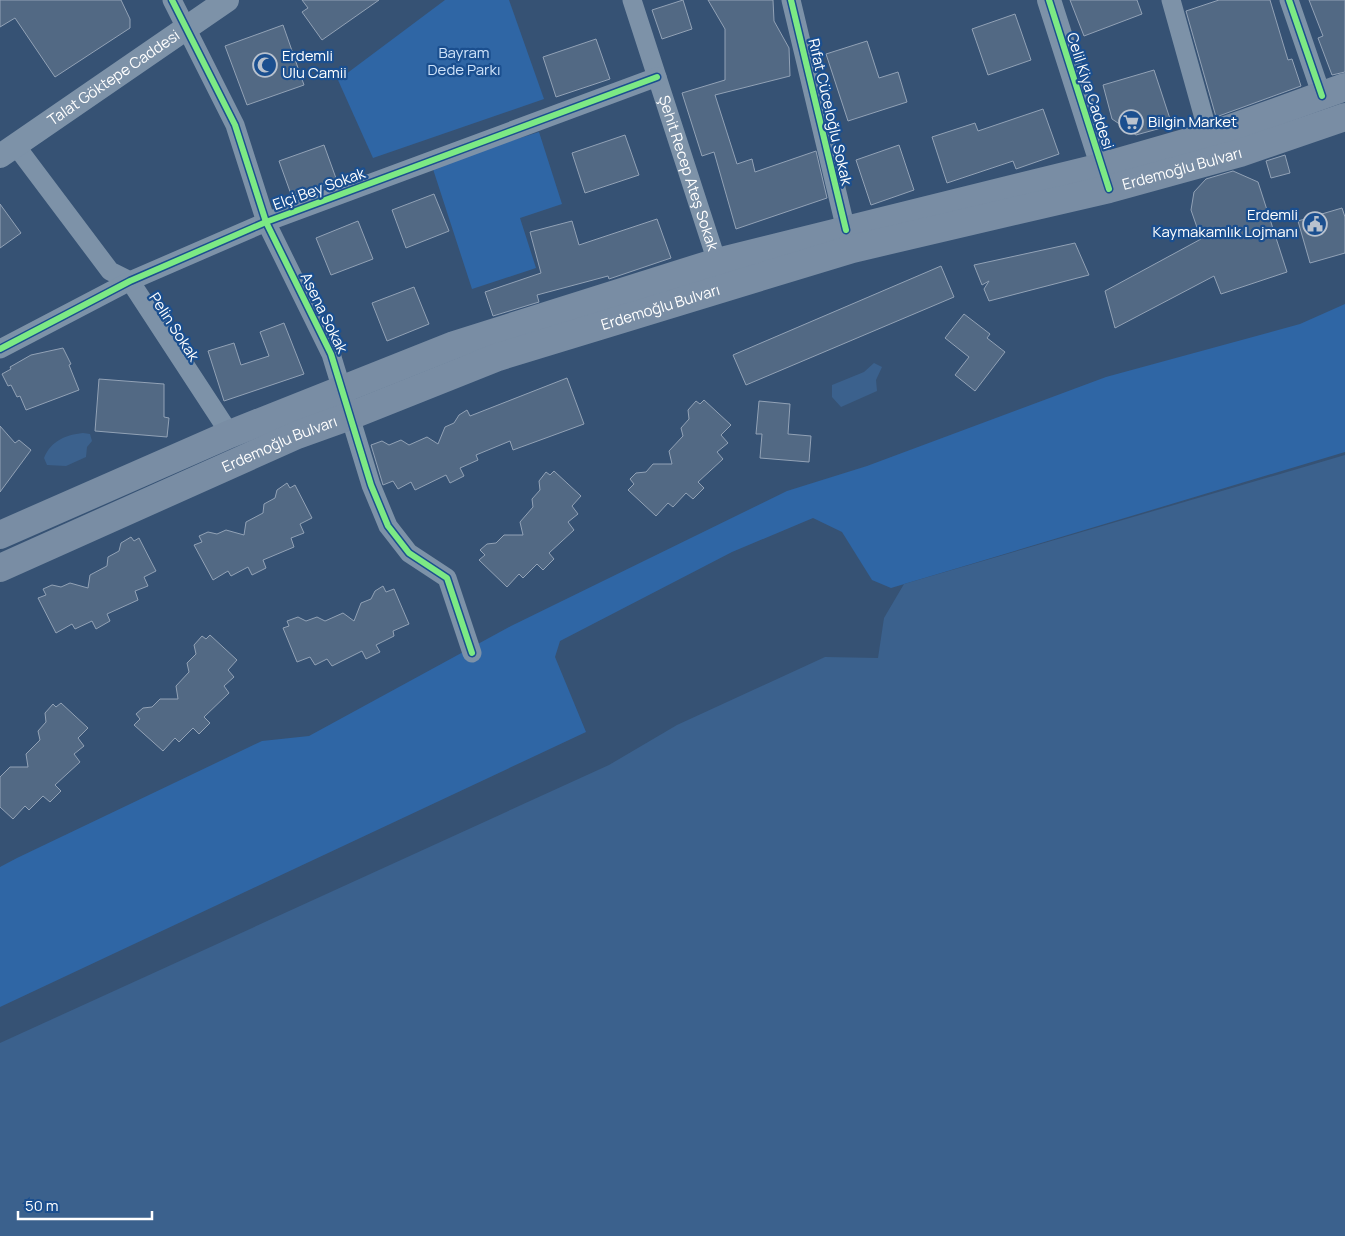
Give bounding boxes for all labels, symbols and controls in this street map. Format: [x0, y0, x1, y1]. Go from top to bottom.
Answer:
street label: Talat Göktepe Caddesi [43, 25, 184, 130]
street label: Celil Kiya Caddesi [1062, 30, 1119, 152]
street label: Rıfat Cüceloğlu Sokak [803, 37, 858, 188]
park label: Bayram Dede Parkı [428, 42, 500, 80]
place label: Erdemli Ulu Camii [282, 45, 347, 83]
mosque icon: Erdemli Ulu Camii [252, 52, 278, 78]
street label: Şehit Recep Ateş Sokak [654, 93, 724, 254]
supermarket icon: Bilgin Market [1118, 109, 1144, 135]
place label: Bilgin Market [1148, 111, 1237, 132]
street label: Erdemoğlu Bulvarı [1120, 142, 1244, 195]
street label: Elçi Bey Sokak [270, 162, 368, 215]
place label: Erdemli Kaymakamlık Lojmanı [1153, 204, 1298, 242]
public building icon: Erdemli Kaymakamlık Lojmanı [1302, 211, 1328, 237]
street label: Asena Sokak [296, 269, 353, 357]
street label: Erdemoğlu Bulvarı [598, 279, 722, 335]
street label: Pelin Sokak [144, 288, 205, 366]
street label: Erdemoğlu Bulvarı [219, 410, 340, 477]
scale bar [18, 1188, 151, 1220]
text: 50 m [25, 1195, 59, 1216]

